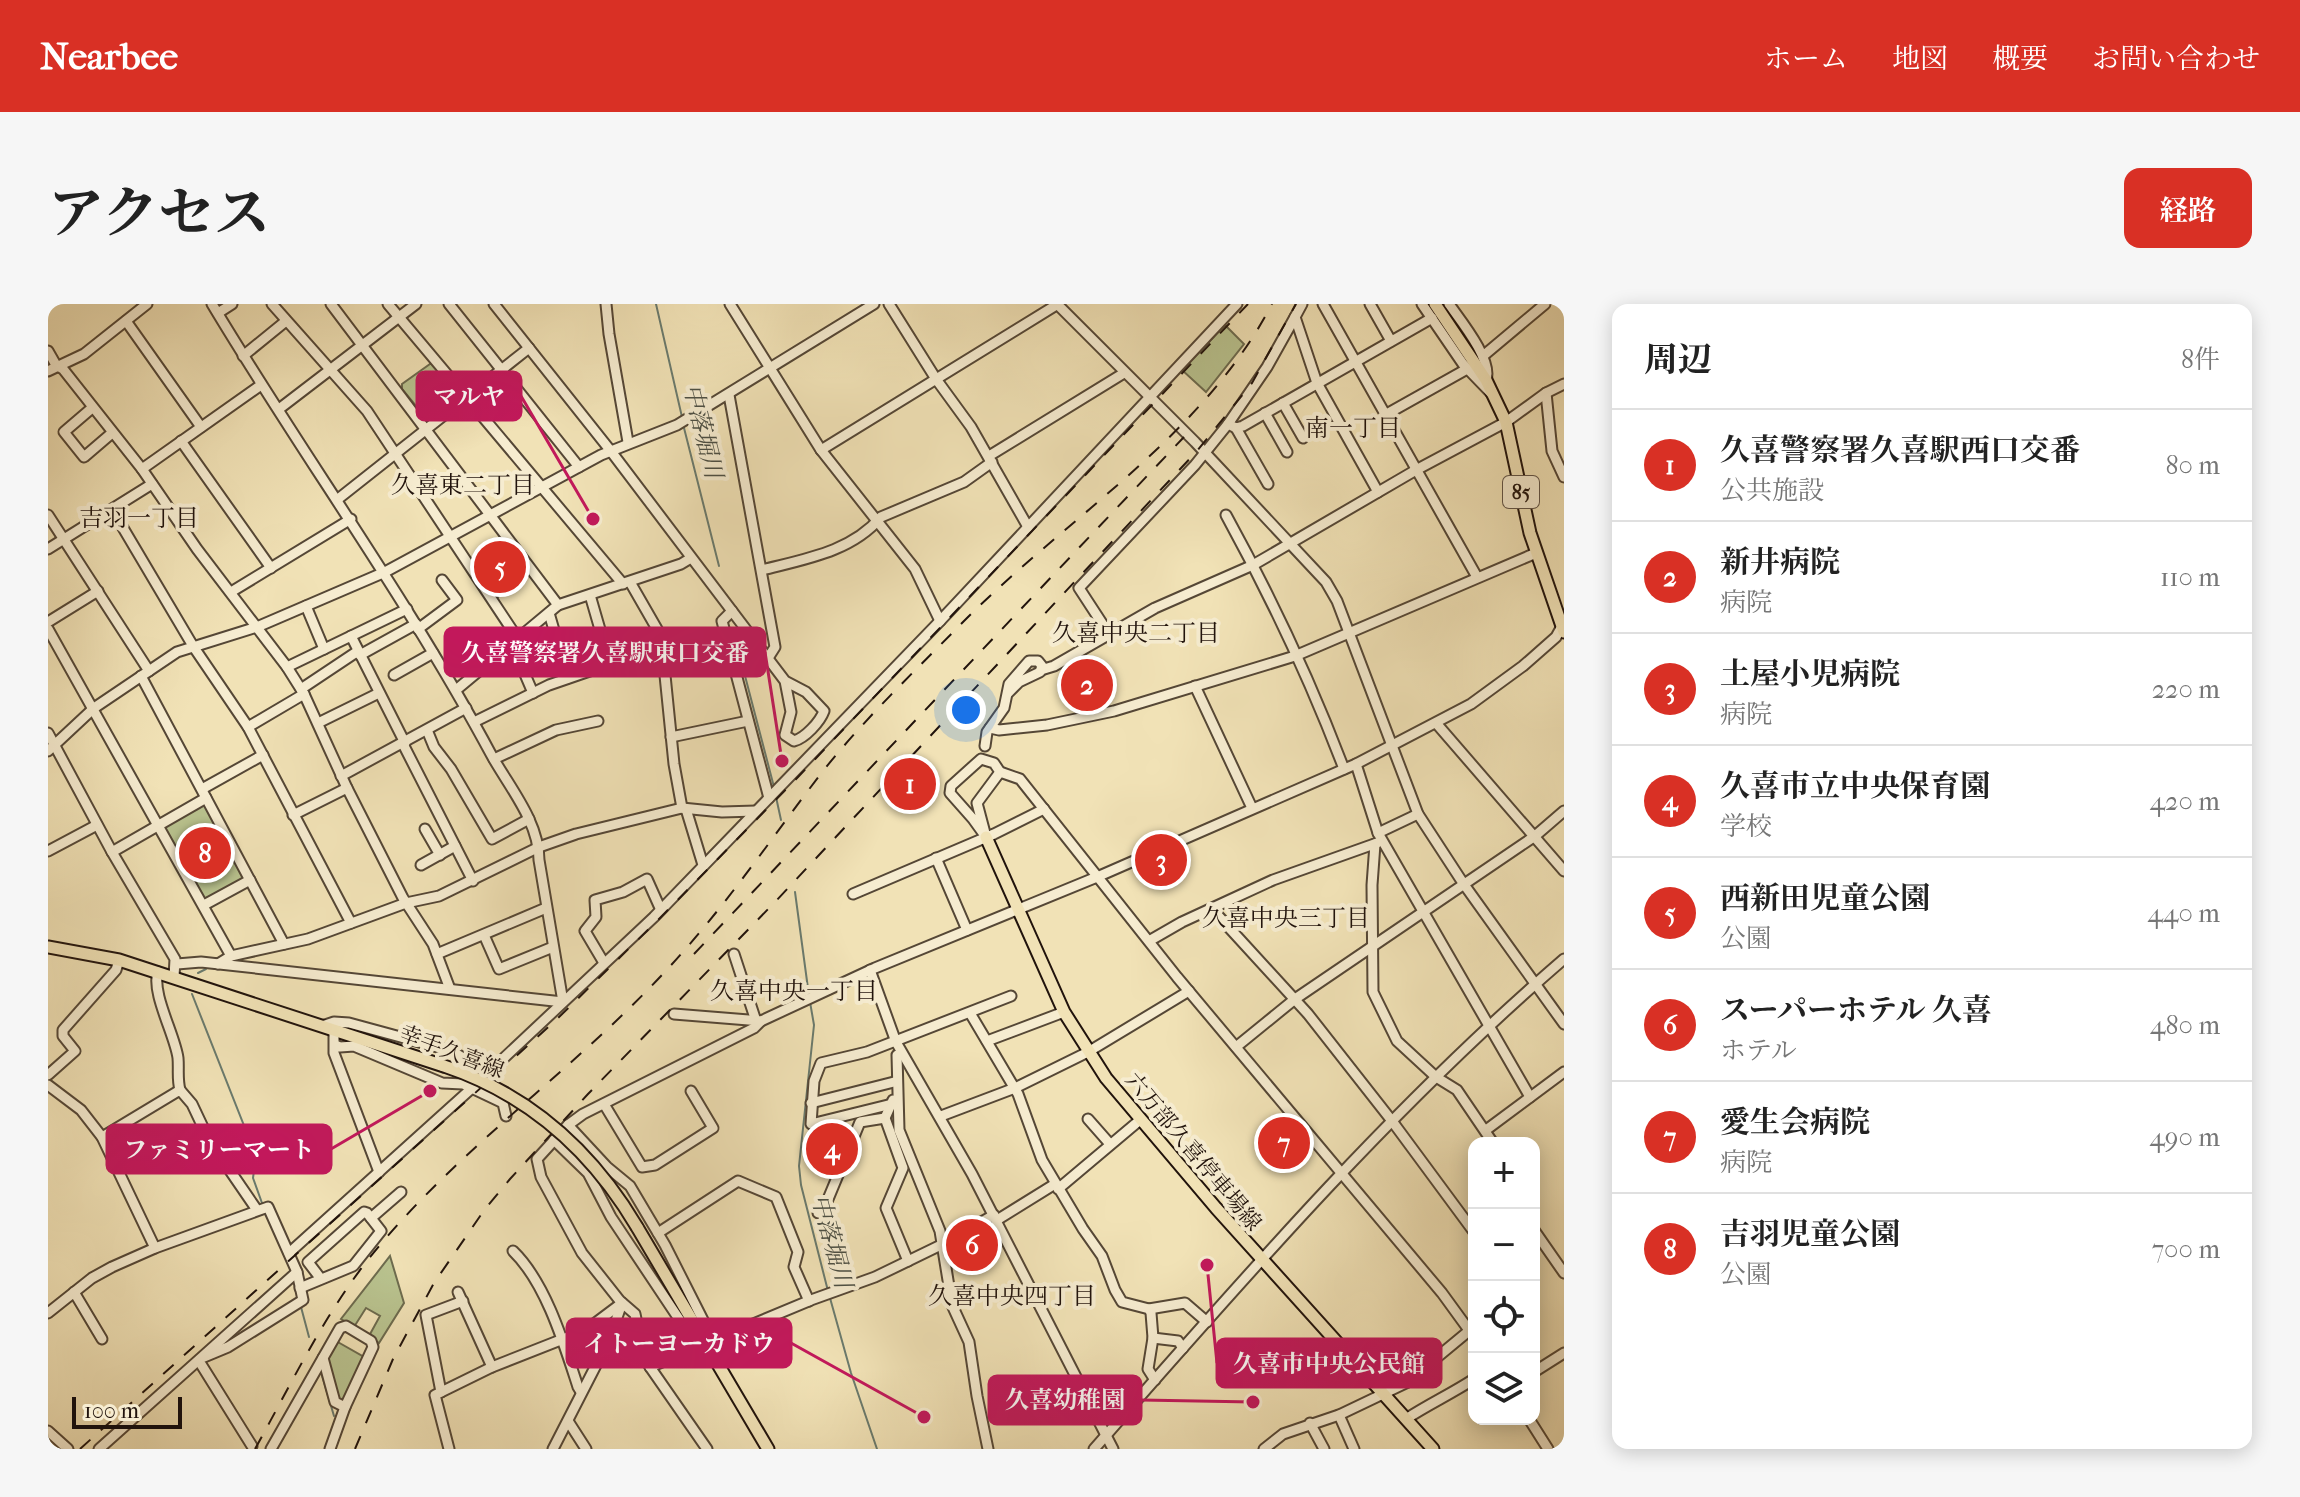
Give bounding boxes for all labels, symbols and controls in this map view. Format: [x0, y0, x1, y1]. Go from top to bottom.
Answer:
text: Nearbee [40, 34, 178, 79]
text: ホーム [1764, 42, 1848, 75]
text: 地図 [1892, 42, 1948, 75]
text: 概要 [1992, 42, 2048, 75]
text: お問い合わせ [2092, 42, 2260, 75]
button: 経路 [2124, 168, 2252, 248]
text: アクセス [48, 181, 270, 246]
text: 周辺 [1644, 340, 1712, 380]
text: 8件 [2181, 344, 2220, 375]
callout: マルヤ [417, 372, 521, 420]
water label: 中落堀川 [678, 381, 729, 484]
text: マルヤ [433, 383, 505, 411]
district label: 南一丁目 [1305, 414, 1401, 442]
text: 久喜警察署久喜駅西口交番 [1720, 433, 2080, 468]
text: 1 [1665, 450, 1675, 481]
text: 80 m [2165, 450, 2220, 481]
district label: 久喜東二丁目 [391, 471, 535, 499]
text: 公共施設 [1720, 475, 1824, 506]
road number: 85 [1503, 476, 1539, 508]
district label: 吉羽一丁目 [79, 504, 199, 532]
pin: 5 [474, 537, 526, 597]
text: 新井病院 [1720, 545, 1840, 580]
text: 2 [1663, 562, 1677, 593]
text: 110 m [2160, 562, 2220, 593]
text: 病院 [1720, 587, 1772, 618]
district label: 久喜中央二丁目 [1052, 619, 1220, 647]
callout: 久喜警察署久喜駅東口交番 [445, 628, 765, 676]
text: 久喜警察署久喜駅東口交番 [461, 639, 749, 667]
pin: 2 [1061, 655, 1113, 715]
text: 土屋小児病院 [1720, 657, 1900, 692]
text: 3 [1665, 674, 1675, 705]
text: 220 m [2152, 674, 2220, 705]
your location [946, 690, 986, 730]
text: 病院 [1720, 699, 1772, 730]
pin: 1 [884, 754, 936, 814]
text: 久喜市立中央保育園 [1720, 769, 1990, 804]
text: 4 [1662, 786, 1678, 817]
text: 420 m [2150, 786, 2220, 817]
text: 学校 [1720, 811, 1772, 842]
pin: 8 [179, 823, 231, 883]
pin: 3 [1135, 830, 1187, 890]
text: 西新田児童公園 [1720, 881, 1930, 916]
text: 5 [1664, 898, 1676, 929]
text: 440 m [2148, 898, 2220, 929]
district label: 久喜中央三丁目 [1202, 904, 1370, 932]
text: 公園 [1720, 923, 1772, 954]
district label: 久喜中央一丁目 [710, 977, 878, 1005]
text: スーパーホテル 久喜 [1720, 993, 1992, 1028]
text: 6 [1663, 1010, 1677, 1041]
text: 480 m [2150, 1010, 2220, 1041]
street label: 幸手久喜線 [396, 1020, 508, 1084]
text: ホテル [1720, 1035, 1797, 1066]
street label: 六万部久喜停車場線 [1120, 1067, 1267, 1236]
text: 愛生会病院 [1720, 1105, 1870, 1140]
pin: 7 [1258, 1113, 1310, 1173]
pin: 4 [806, 1119, 858, 1179]
text: 7 [1664, 1122, 1676, 1153]
text: 490 m [2149, 1122, 2220, 1153]
callout: ファミリーマート [107, 1125, 331, 1173]
text: ファミリーマート [123, 1136, 315, 1164]
map controls [1468, 1137, 1540, 1425]
button: + [1468, 1137, 1540, 1209]
text: 病院 [1720, 1147, 1772, 1178]
water label: 中落堀川 [806, 1191, 859, 1294]
button: − [1468, 1209, 1540, 1281]
pin: 6 [946, 1215, 998, 1275]
text: 吉羽児童公園 [1720, 1217, 1900, 1252]
text: 8 [1663, 1234, 1677, 1265]
text: 700 m [2152, 1234, 2220, 1265]
text: 公園 [1720, 1259, 1772, 1290]
button: locate [1468, 1281, 1540, 1353]
district label: 久喜中央四丁目 [928, 1282, 1096, 1310]
callout: イトーヨーカドウ [567, 1319, 791, 1367]
text: イトーヨーカドウ [583, 1330, 775, 1358]
callout: 久喜市中央公民館 [1217, 1339, 1441, 1387]
text: 久喜市中央公民館 [1233, 1350, 1425, 1378]
button: layers [1468, 1353, 1540, 1425]
callout: 久喜幼稚園 [989, 1376, 1141, 1424]
text: 久喜幼稚園 [1005, 1386, 1125, 1414]
scale bar [72, 1393, 182, 1429]
text: 100 m [84, 1398, 139, 1424]

